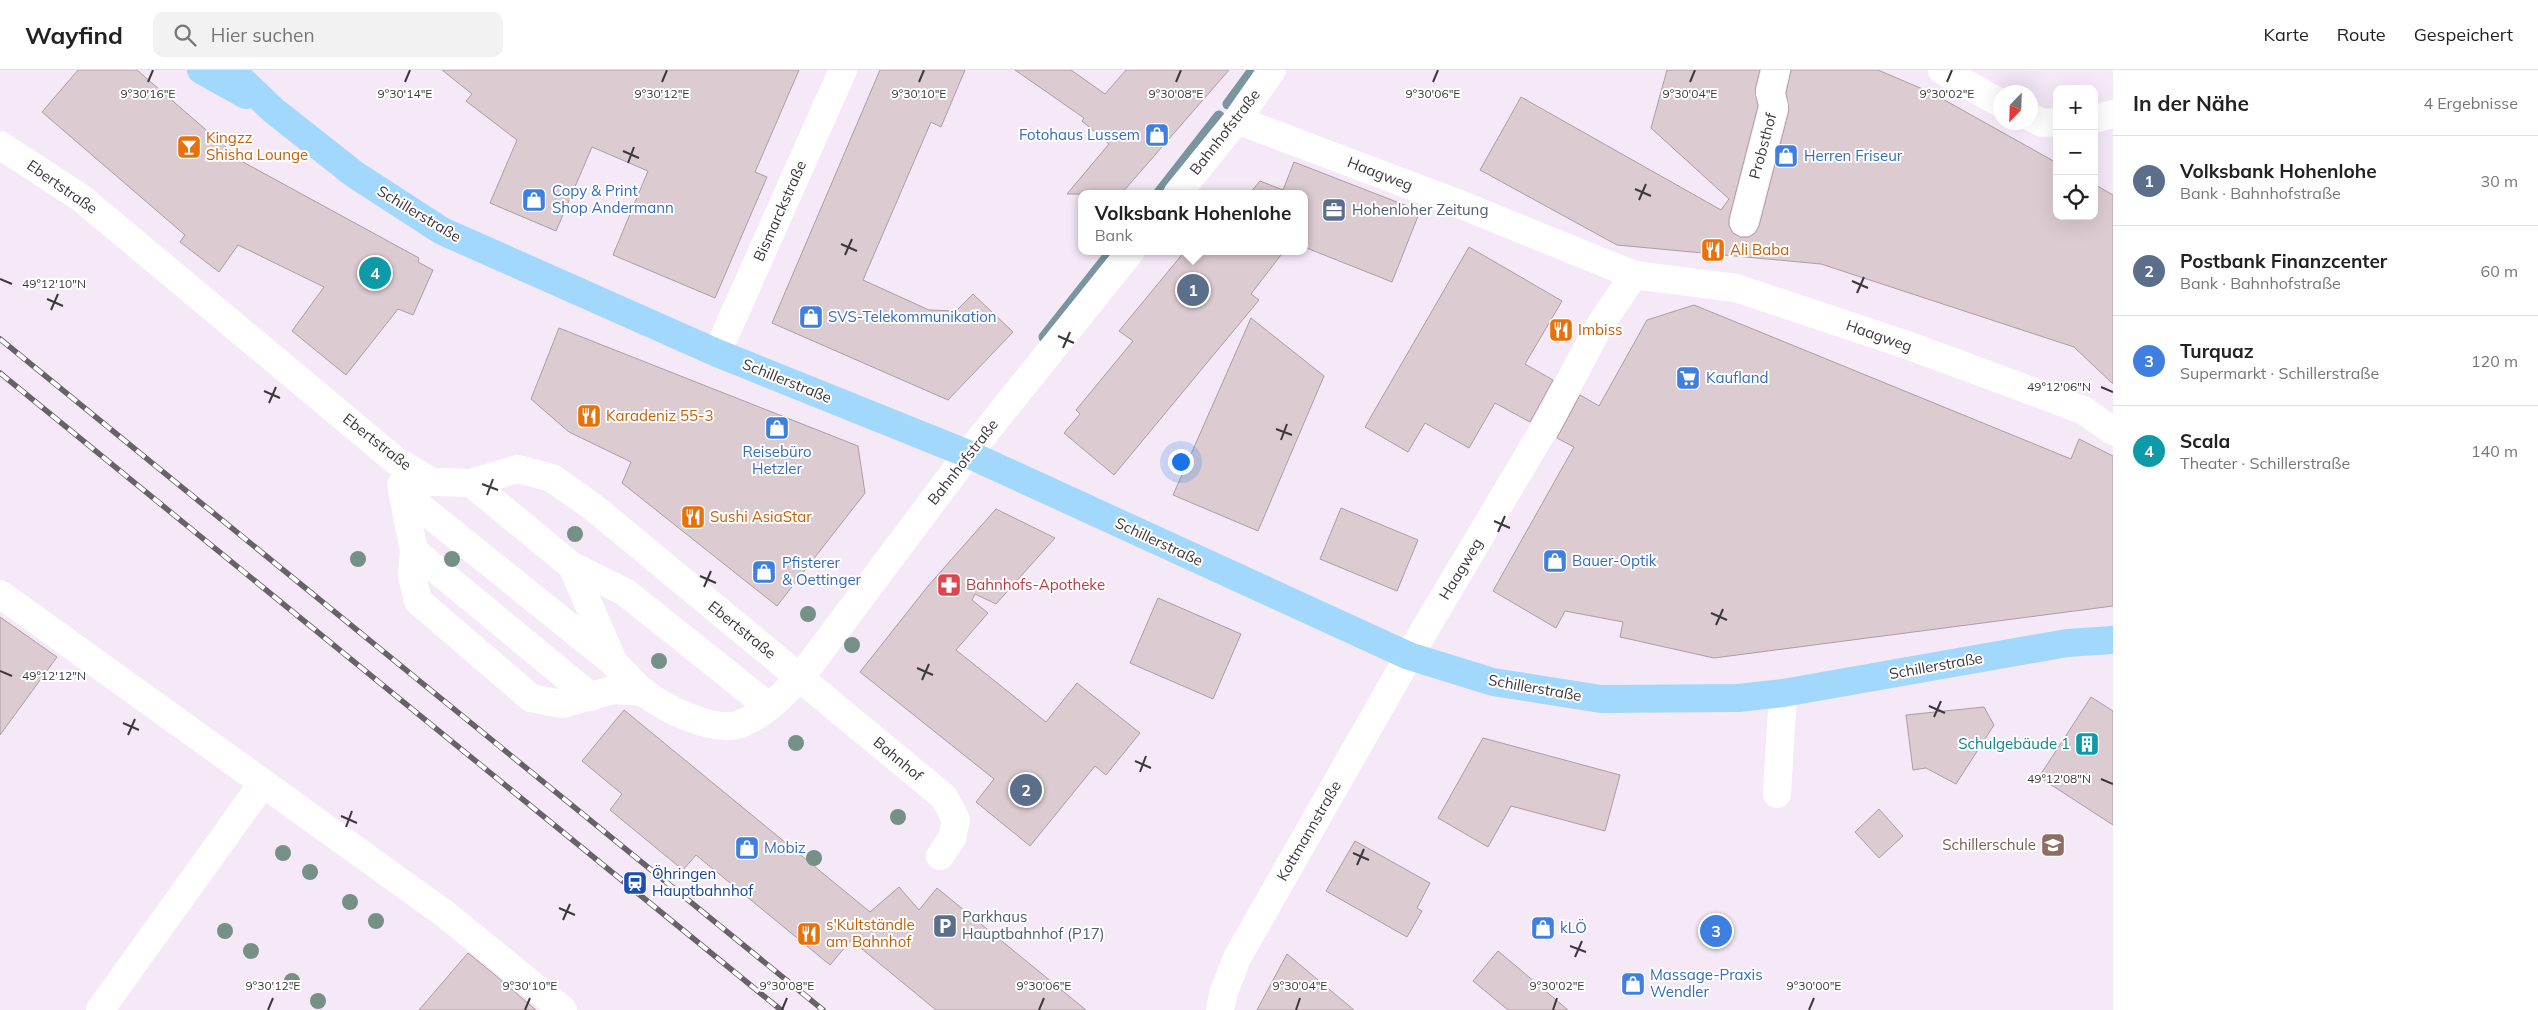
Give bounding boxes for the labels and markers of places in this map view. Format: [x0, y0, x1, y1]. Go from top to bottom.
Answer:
shop icon: Fotohaus Lussem [1144, 122, 1170, 148]
place label: Fotohaus Lussem [1019, 125, 1140, 144]
place label: Kingzz Shisha Lounge [206, 128, 308, 164]
bar icon: Kingzz Shisha Lounge [176, 134, 202, 160]
shop icon: Herren Friseur [1773, 143, 1799, 169]
place label: Herren Friseur [1804, 146, 1903, 165]
place label: Copy & Print Shop Andermann [552, 181, 674, 217]
shop icon: Copy & Print Shop Andermann [521, 187, 547, 213]
office icon: Hohenloher Zeitung [1321, 197, 1347, 223]
place label: Hohenloher Zeitung [1352, 200, 1488, 219]
restaurant icon: Ali Baba [1700, 237, 1726, 263]
place label: Ali Baba [1730, 240, 1789, 259]
pin: 4 [359, 254, 391, 292]
pin: 1 [1177, 271, 1209, 309]
shop icon: SVS-Telekommunikation [798, 304, 824, 330]
place label: SVS-Telekommunikation [828, 307, 997, 326]
restaurant icon: Imbiss [1548, 317, 1574, 343]
place label: Imbiss [1578, 320, 1623, 339]
supermarket icon: Kaufland [1675, 365, 1701, 391]
place label: Kaufland [1706, 368, 1769, 387]
restaurant icon: Karadeniz 55-3 [576, 403, 602, 429]
place label: Karadeniz 55-3 [606, 406, 714, 425]
shop icon: Reisebüro Hetzler [764, 415, 790, 441]
place label: Reisebüro Hetzler [742, 442, 812, 478]
restaurant icon: Sushi AsiaStar [680, 504, 706, 530]
place label: Sushi AsiaStar [710, 507, 812, 526]
shop icon: Bauer-Optik [1542, 548, 1568, 574]
place label: Bauer-Optik [1572, 551, 1657, 570]
place label: Pfisterer & Oettinger [782, 553, 862, 589]
shop icon: Pfisterer & Oettinger [751, 559, 777, 585]
pharmacy icon: Bahnhofs-Apotheke [936, 572, 962, 598]
place label: Bahnhofs-Apotheke [966, 575, 1105, 594]
building icon: Schulgebäude 1 [2074, 731, 2100, 757]
place label: Schulgebäude 1 [1958, 734, 2070, 753]
pin: 2 [1010, 771, 1042, 809]
school or university icon: Schillerschule [2040, 832, 2066, 858]
shop icon: Mobiz [734, 835, 760, 861]
place label: Schillerschule [1942, 835, 2036, 854]
place label: Mobiz [764, 838, 806, 857]
place label: Öhringen Hauptbahnhof [652, 864, 754, 900]
station icon: Öhringen Hauptbahnhof [622, 870, 648, 896]
place label: Parkhaus Hauptbahnhof (P17) [962, 907, 1104, 943]
pin: 3 [1700, 912, 1732, 950]
parking icon: Parkhaus Hauptbahnhof (P17) [932, 913, 958, 939]
place label: s'Kultständle am Bahnhof [826, 915, 915, 951]
shop icon: kLÖ [1530, 915, 1556, 941]
place label: kLÖ [1560, 918, 1587, 937]
restaurant icon: s'Kultständle am Bahnhof [796, 921, 822, 947]
place label: Massage-Praxis Wendler [1650, 965, 1763, 1001]
shop icon: Massage-Praxis Wendler [1620, 971, 1646, 997]

